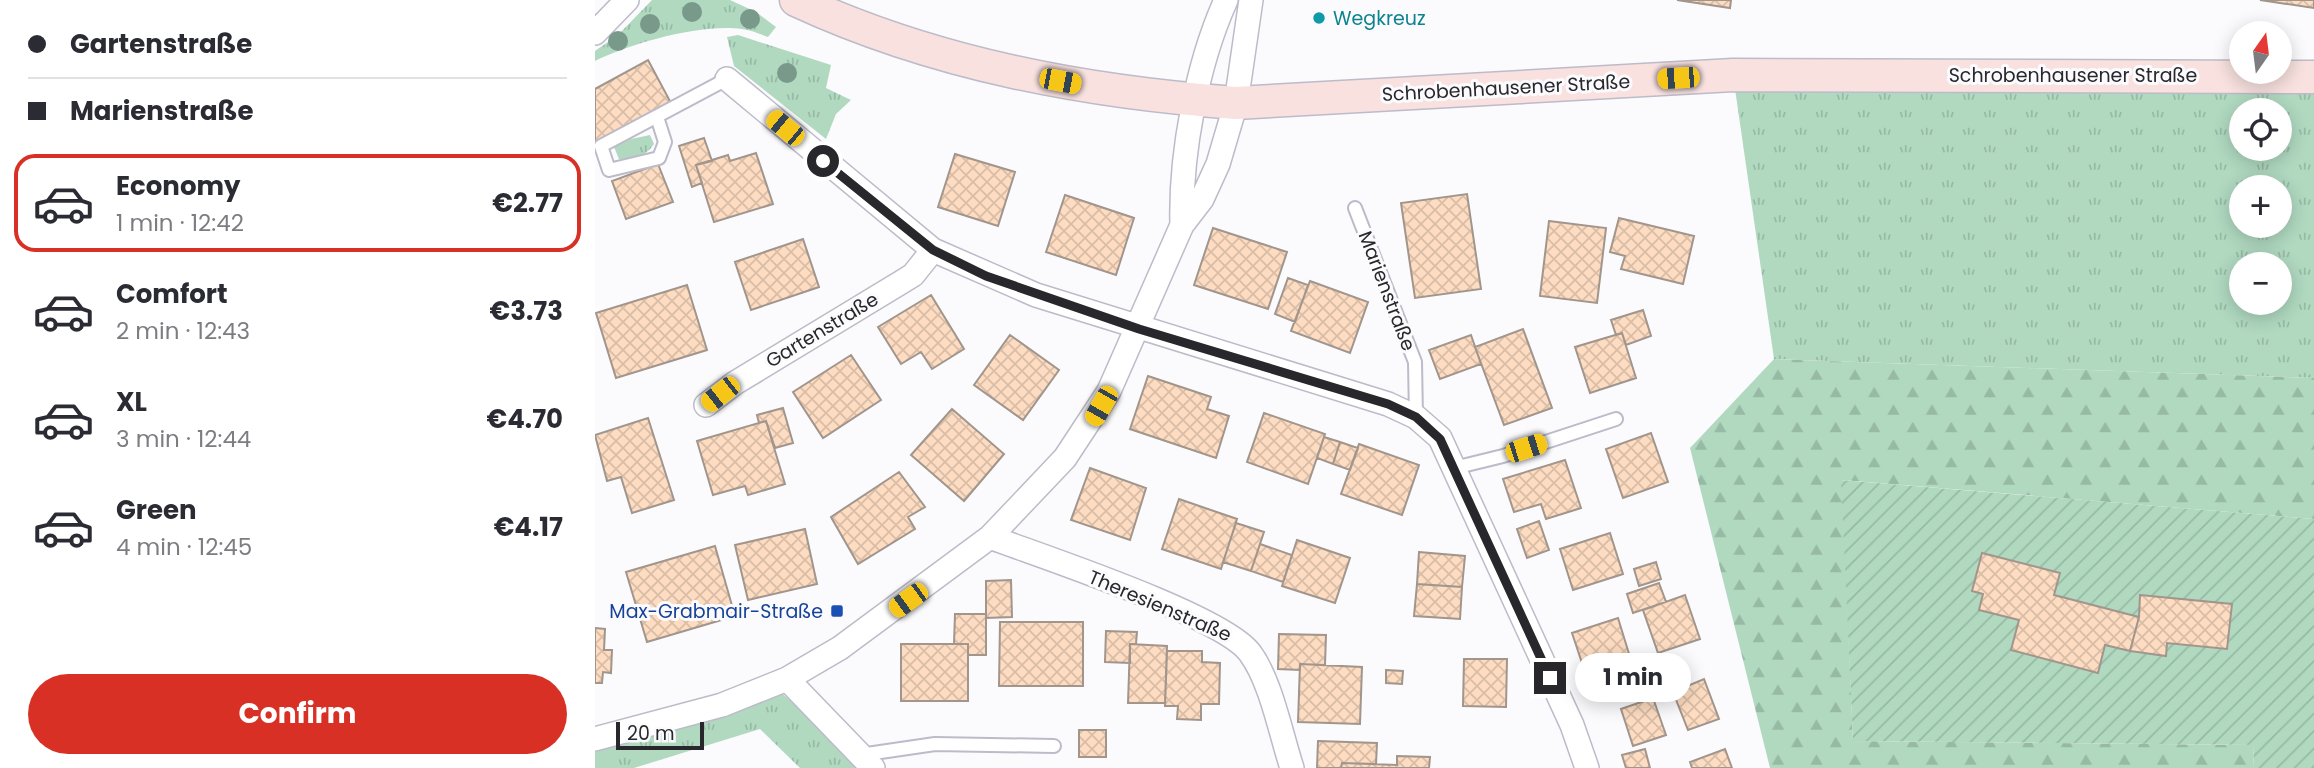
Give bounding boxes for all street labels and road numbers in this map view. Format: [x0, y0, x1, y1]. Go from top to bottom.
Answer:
street label: Schrobenhausener Straße [1949, 62, 2197, 89]
street label: Schrobenhausener Straße [1381, 68, 1631, 108]
street label: Marienstraße [1352, 227, 1422, 355]
street label: Gartenstraße [761, 286, 883, 374]
street label: Theresienstraße [1084, 564, 1236, 648]

